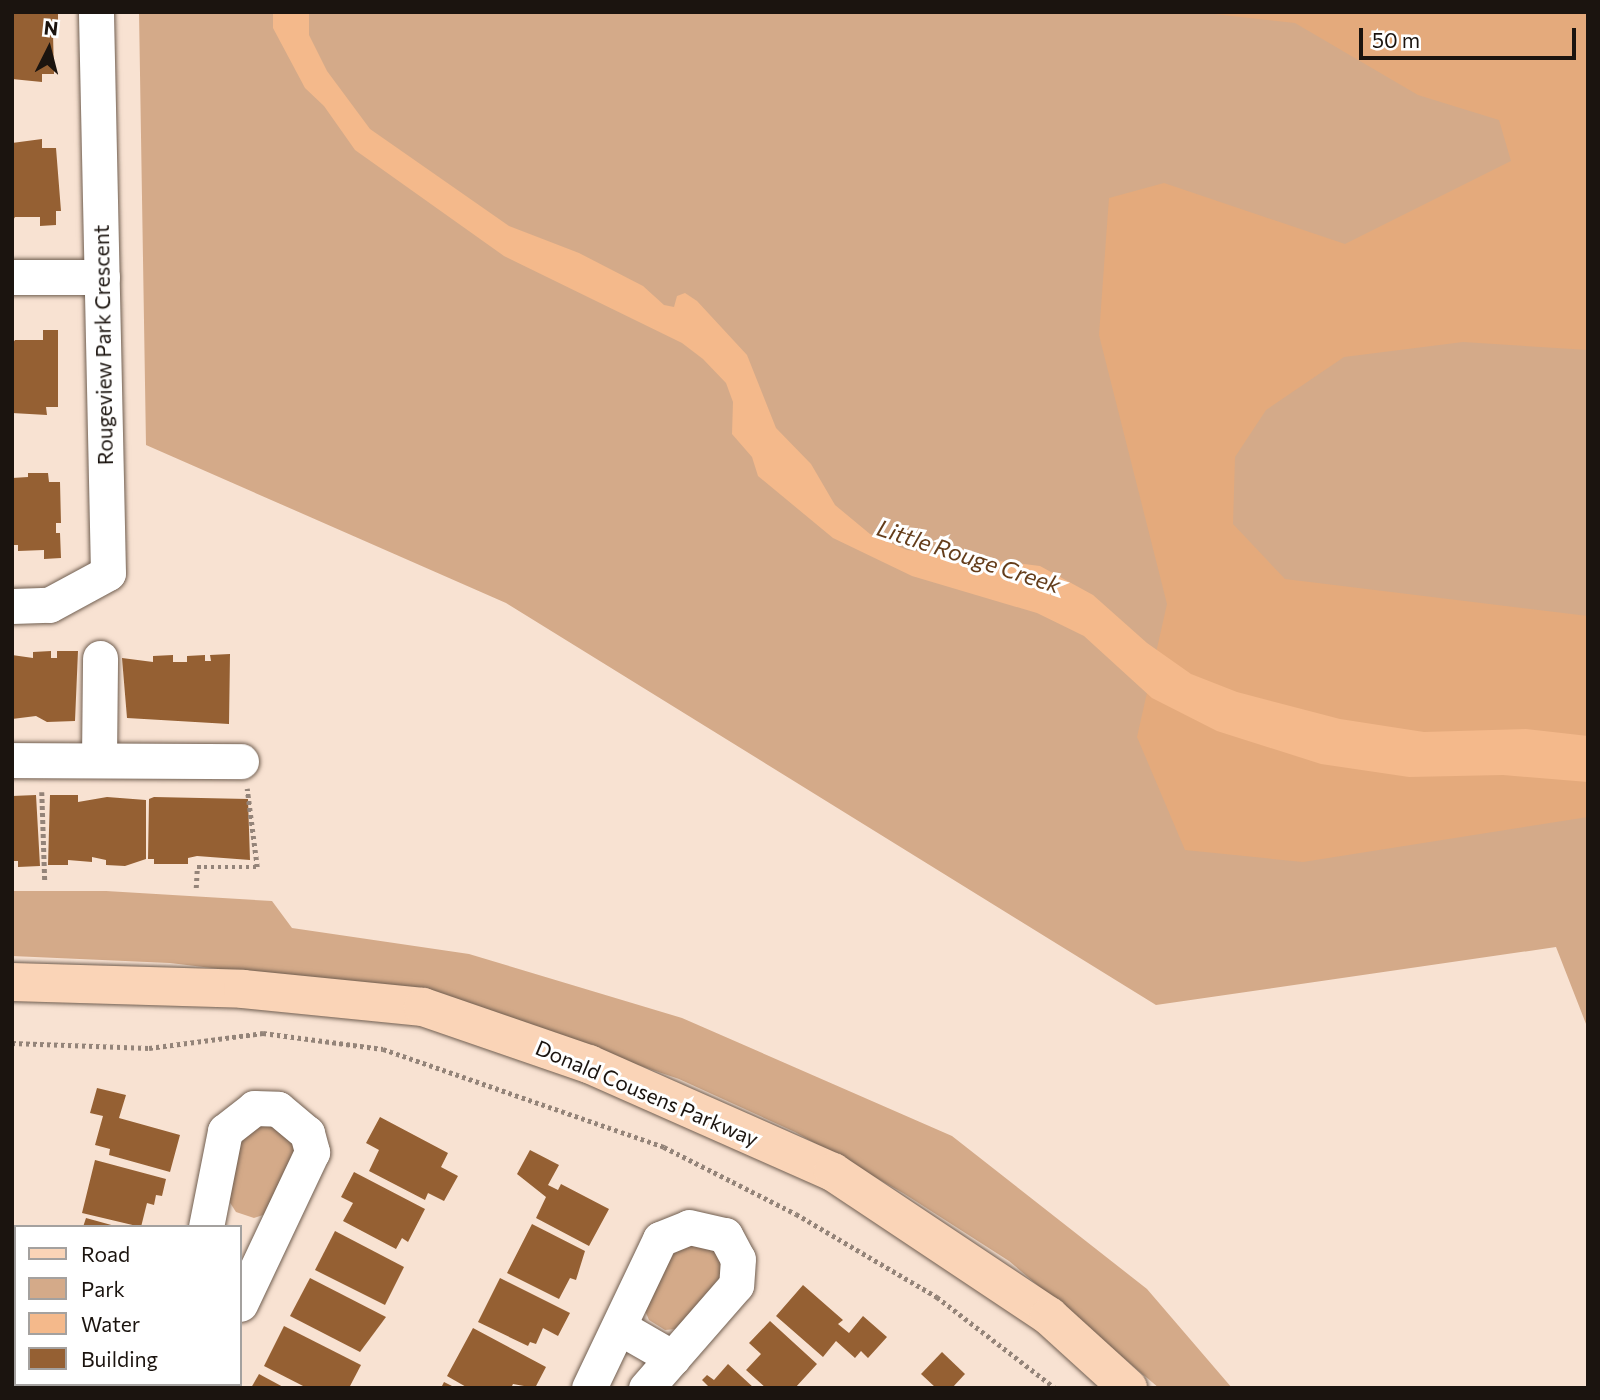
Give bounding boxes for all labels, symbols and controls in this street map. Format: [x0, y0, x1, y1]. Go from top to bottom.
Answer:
north arrow [14, 14, 84, 84]
scale bar [1362, 14, 1579, 58]
text: N [43, 15, 60, 40]
text: 50 m [1372, 27, 1420, 52]
street label: Rougeview Park Crescent [88, 225, 118, 465]
water label: Little Rouge Creek [874, 513, 1064, 599]
street label: Donald Cousens Parkway [532, 1035, 762, 1151]
legend [14, 1225, 242, 1386]
text: Road [81, 1241, 130, 1266]
text: Park [81, 1276, 125, 1301]
text: Water [81, 1311, 140, 1336]
text: Building [81, 1346, 158, 1371]

